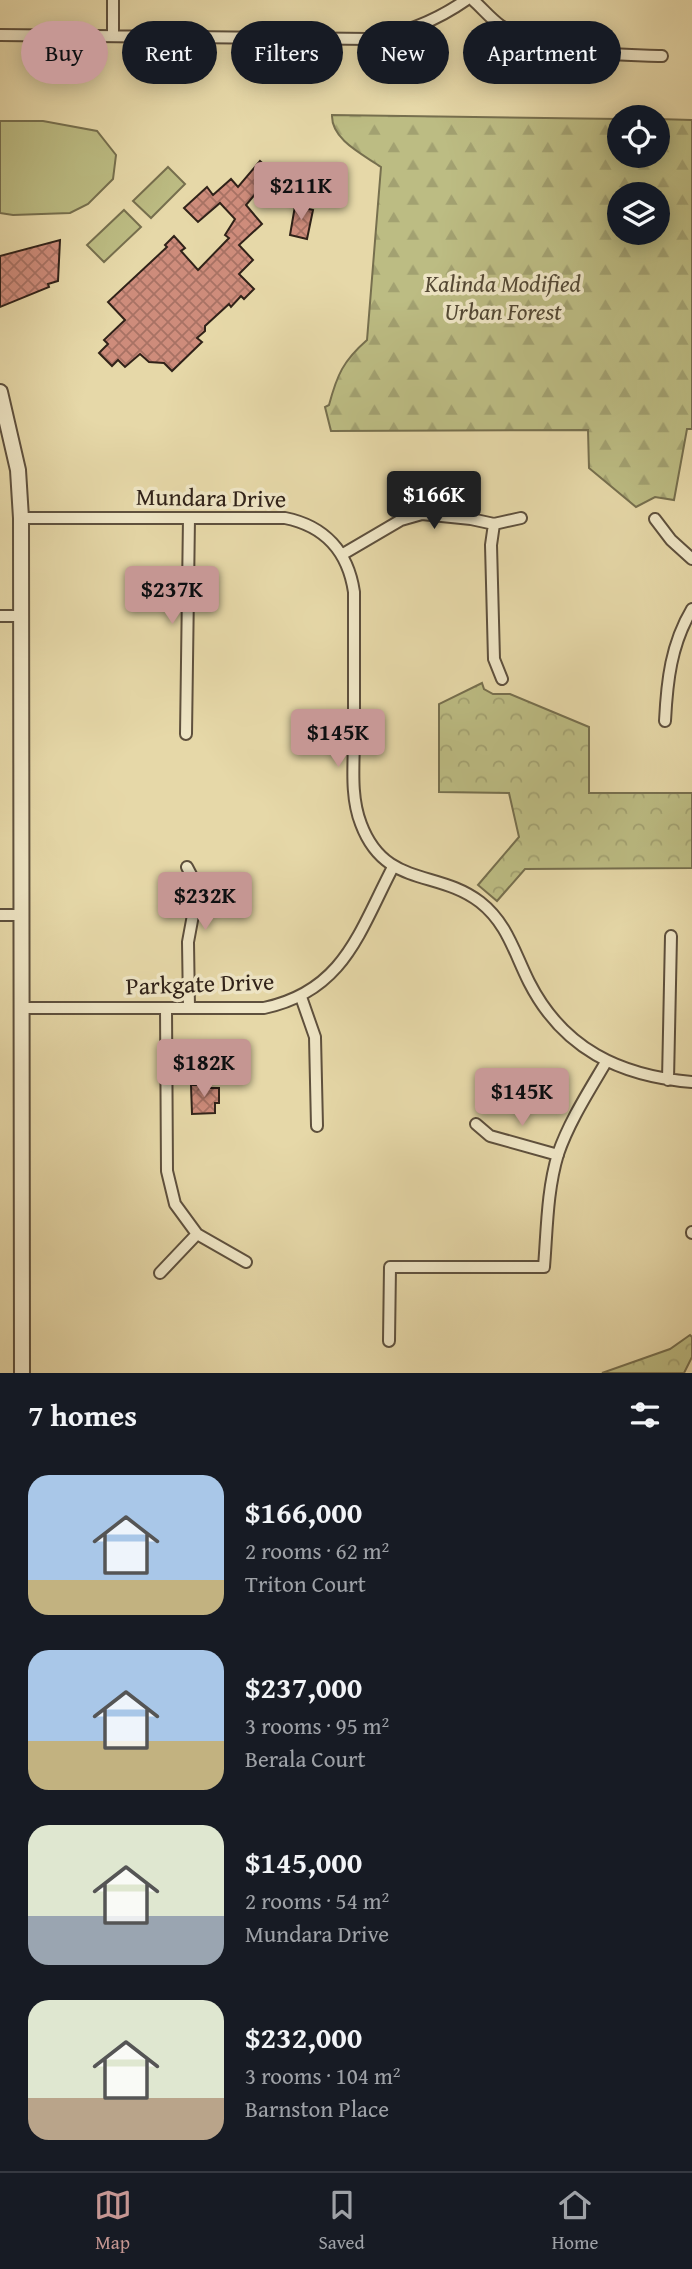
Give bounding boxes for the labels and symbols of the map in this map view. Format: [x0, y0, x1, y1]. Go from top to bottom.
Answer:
pin: $211K [252, 162, 350, 222]
park label: Kalinda Modified Urban Forest [424, 266, 582, 329]
pin: $166K [385, 472, 483, 531]
street label: Mundara Drive [136, 479, 287, 516]
pin: $237K [123, 566, 221, 626]
pin: $145K [289, 710, 387, 769]
pin: $232K [156, 872, 254, 932]
street label: Parkgate Drive [125, 963, 275, 1004]
pin: $182K [155, 1040, 253, 1099]
pin: $145K [473, 1068, 571, 1128]

